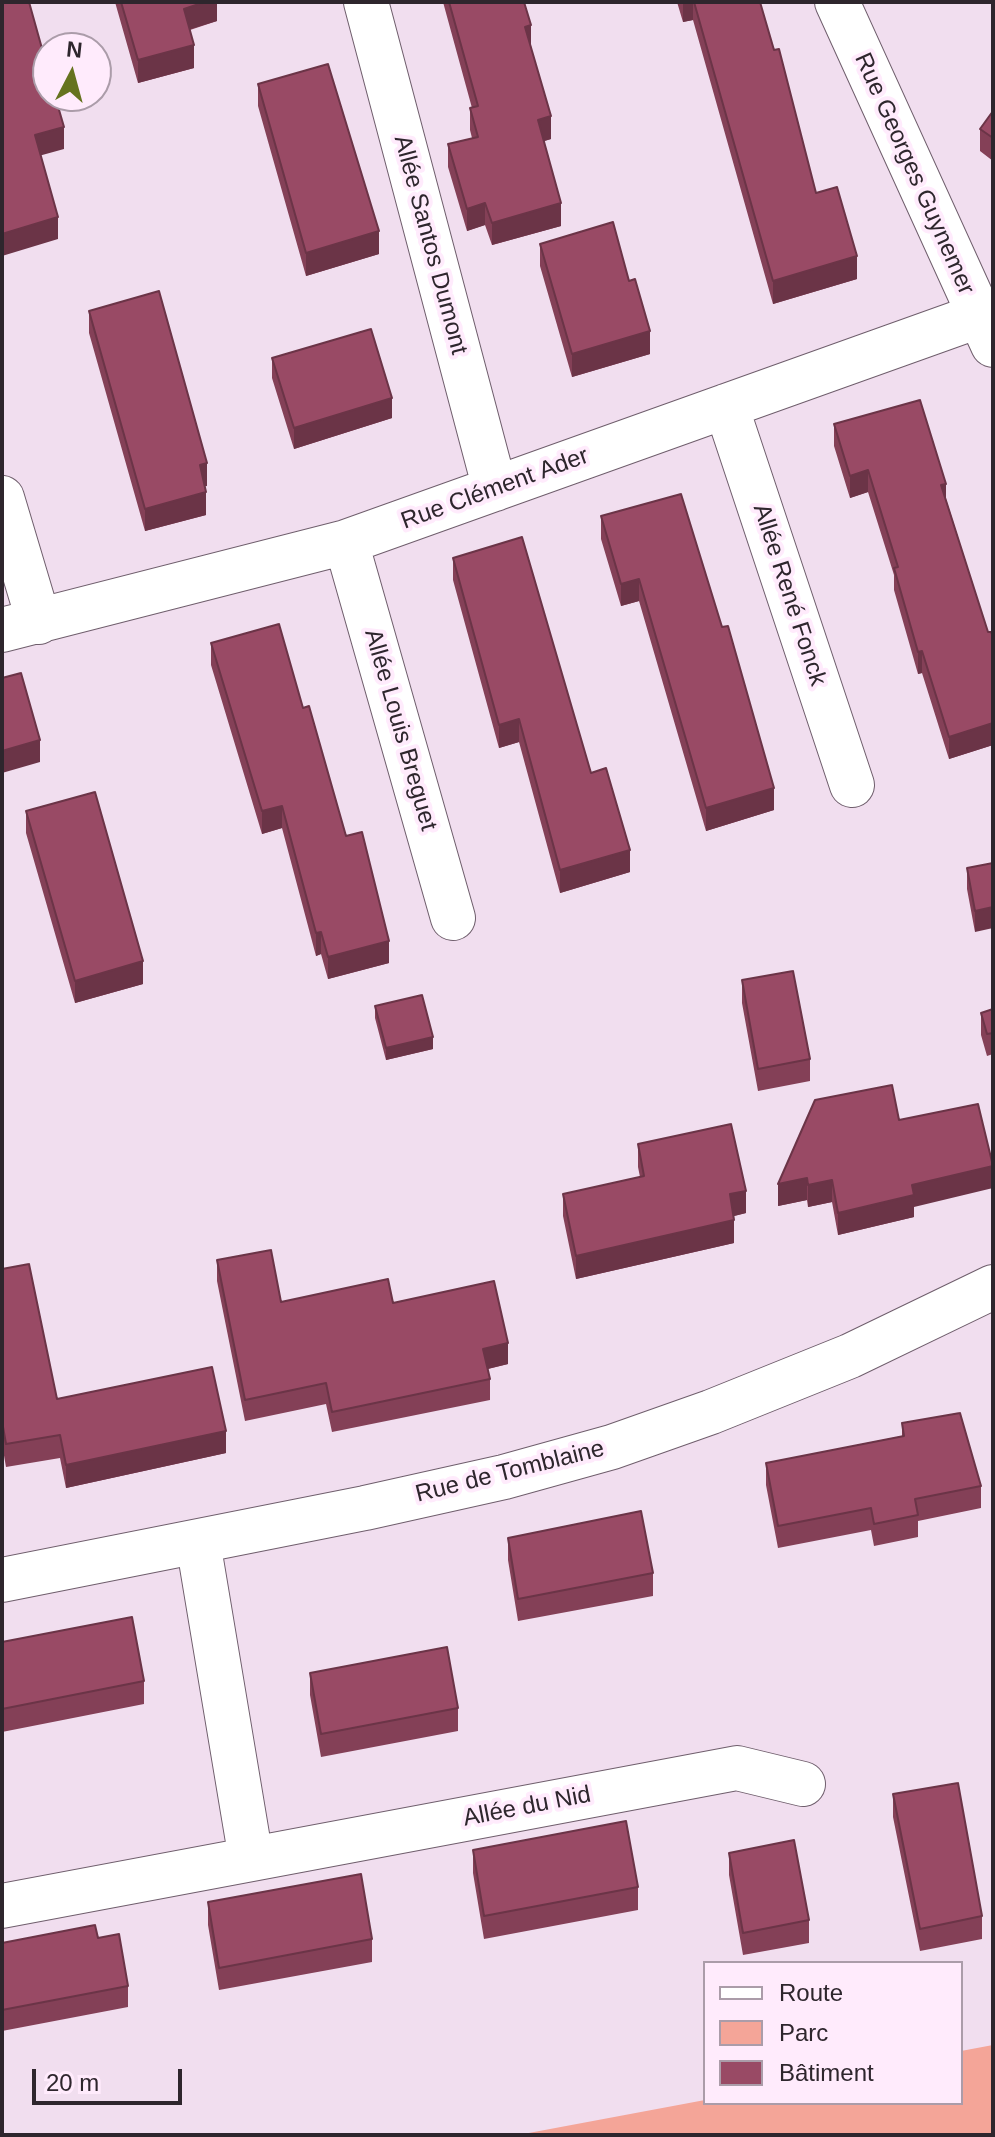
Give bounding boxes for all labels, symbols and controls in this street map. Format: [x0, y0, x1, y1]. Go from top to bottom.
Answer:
north arrow [32, 32, 112, 112]
text: N [65, 36, 84, 63]
street label: Rue Georges Guynemer [848, 49, 980, 299]
street label: Allée Santos Dumont [387, 132, 473, 358]
street label: Rue Clément Ader [397, 442, 593, 536]
street label: Allée René Fonck [746, 500, 832, 690]
street label: Allée Louis Breguet [357, 626, 443, 834]
street label: Rue de Tomblaine [413, 1435, 607, 1509]
street label: Allée du Nid [461, 1781, 593, 1833]
legend [703, 1961, 963, 2105]
text: Route [779, 1979, 843, 2006]
text: Parc [779, 2019, 828, 2046]
scale bar [36, 2053, 186, 2103]
text: Bâtiment [779, 2059, 874, 2086]
text: 20 m [46, 2069, 99, 2096]

